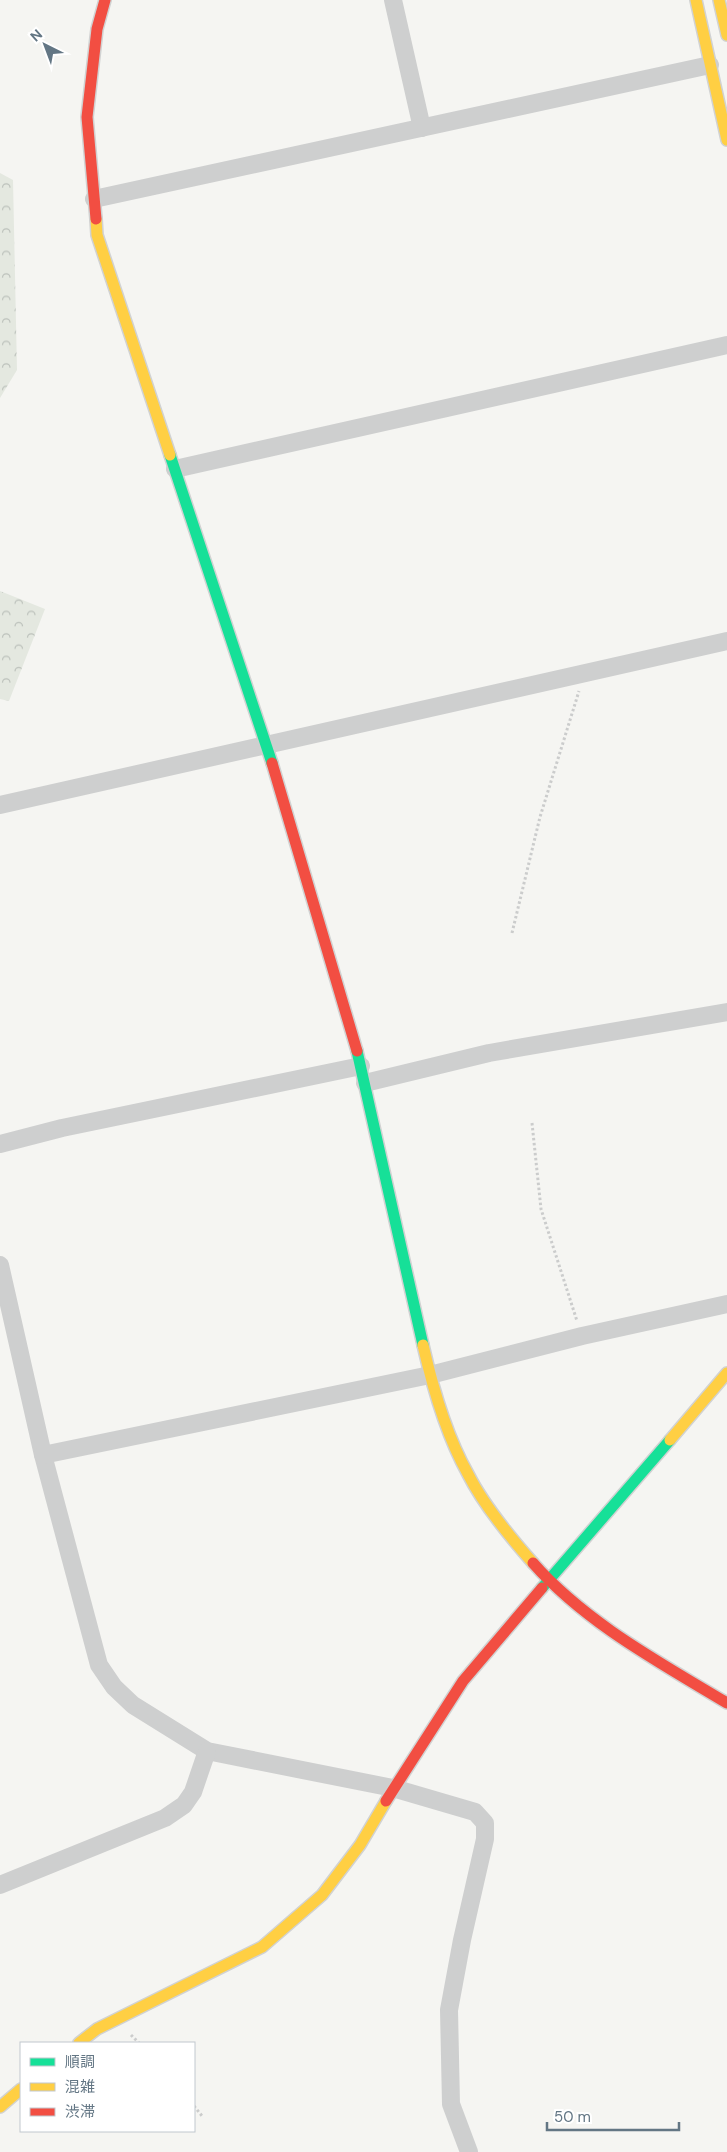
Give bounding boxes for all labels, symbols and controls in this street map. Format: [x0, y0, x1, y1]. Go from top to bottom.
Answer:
north arrow [20, 20, 70, 70]
text: N [26, 25, 46, 45]
legend [20, 2042, 195, 2132]
text: 順調 [65, 2052, 95, 2072]
text: 混雑 [65, 2077, 95, 2097]
scale bar [547, 2100, 680, 2132]
text: 渋滞 [65, 2102, 95, 2122]
text: 50 m [554, 2107, 591, 2127]

